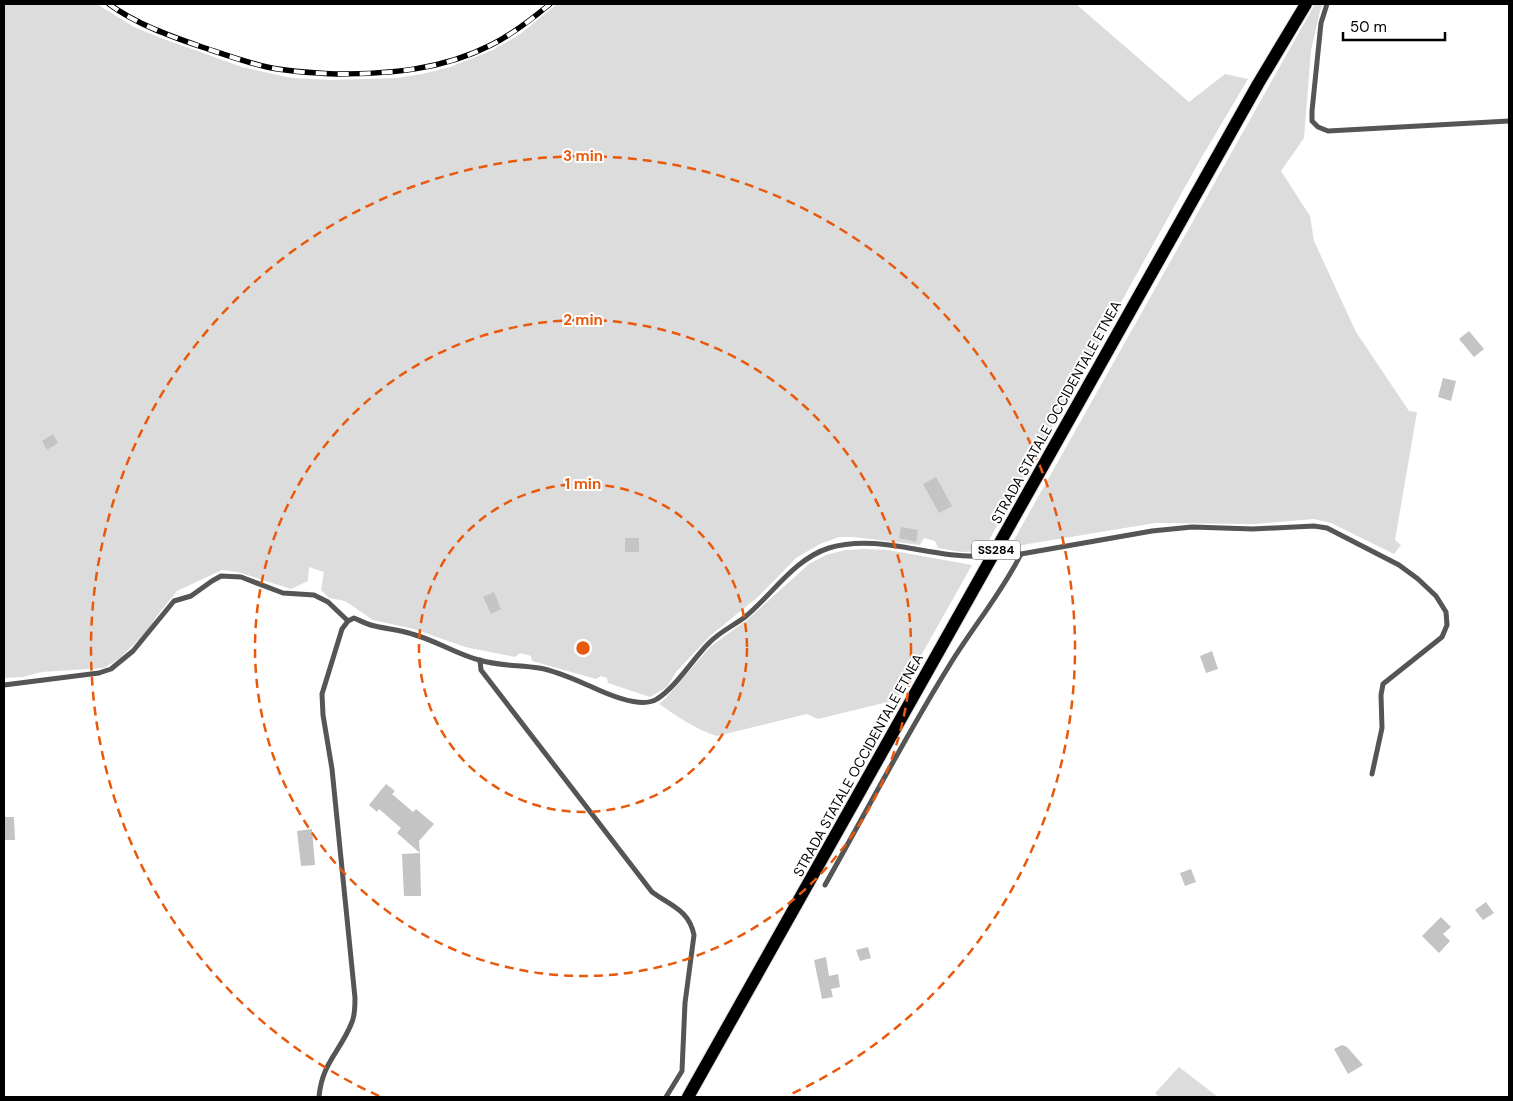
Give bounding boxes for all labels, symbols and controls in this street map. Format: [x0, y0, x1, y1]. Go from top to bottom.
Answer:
scale bar [1343, 10, 1446, 42]
text: 50 m [1350, 17, 1387, 37]
text: 3 min [563, 146, 603, 166]
street label: STRADA STATALE OCCIDENTALE ETNEA [987, 297, 1125, 527]
text: 2 min [563, 310, 603, 330]
text: 1 min [565, 474, 601, 494]
road number: SS284 [972, 540, 1020, 560]
centre of rings [574, 639, 592, 657]
street label: STRADA STATALE OCCIDENTALE ETNEA [789, 650, 927, 880]

